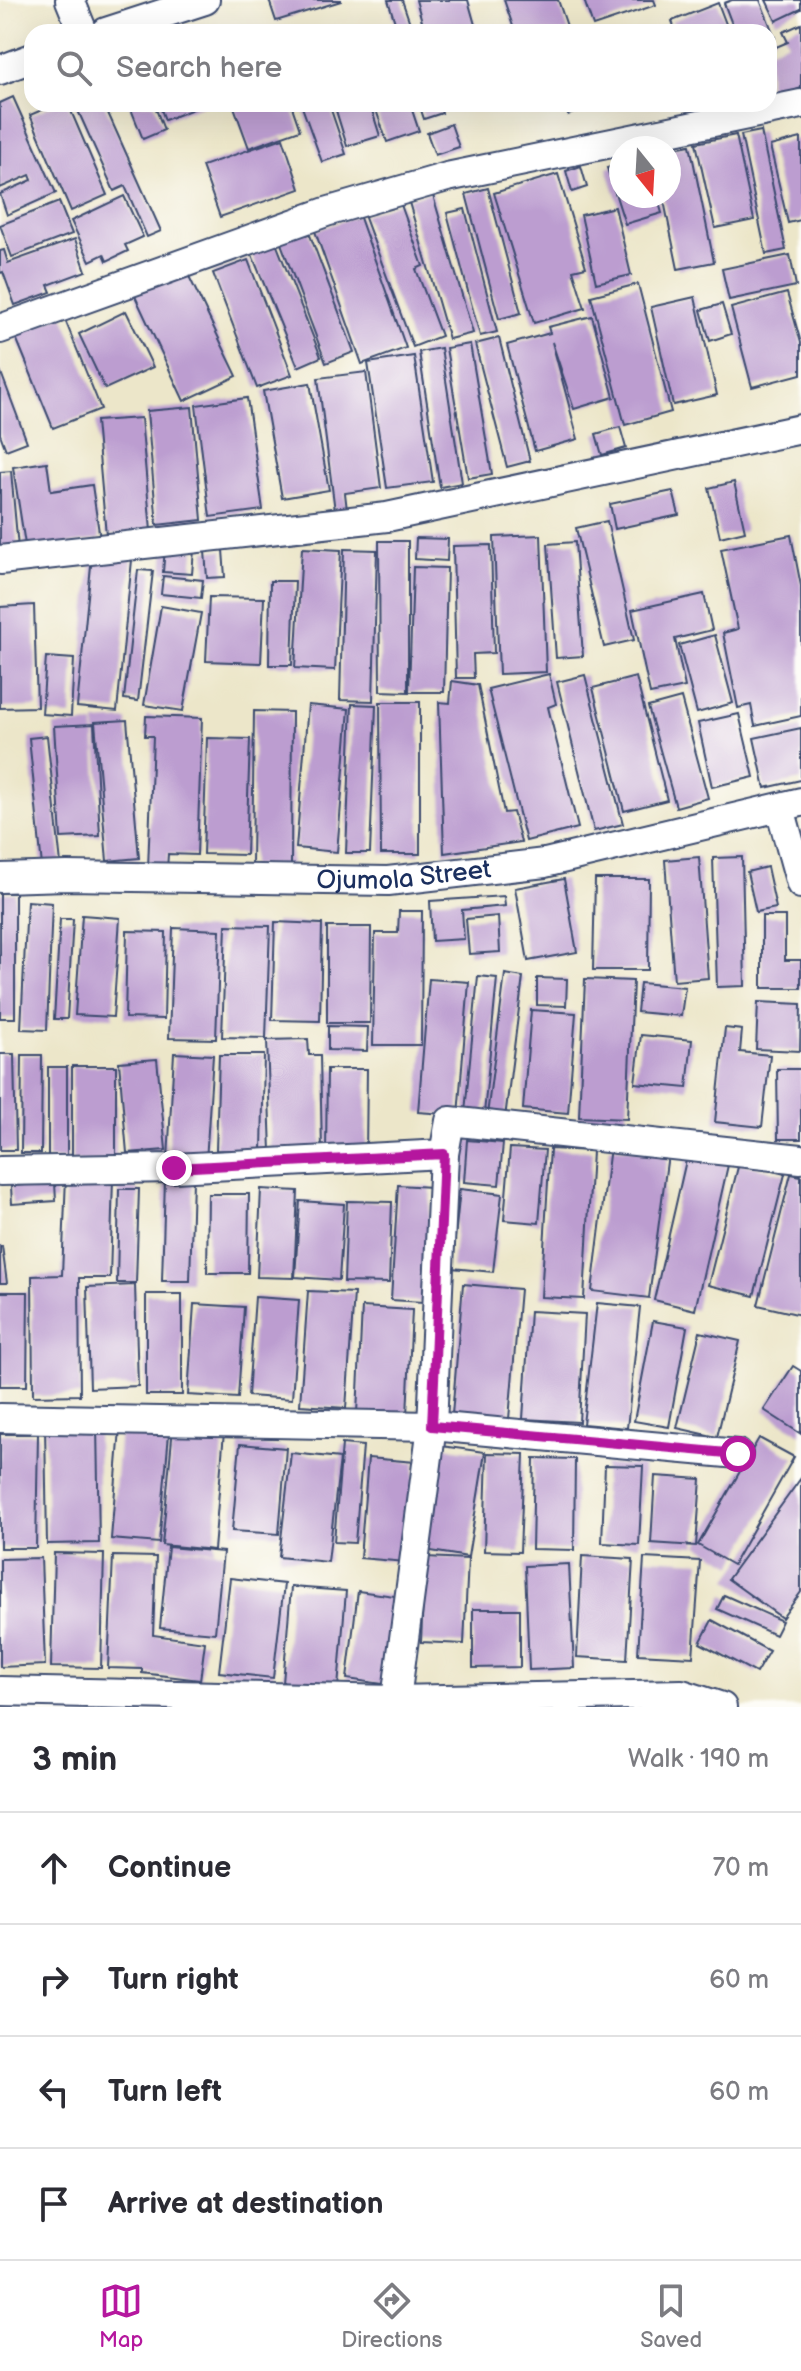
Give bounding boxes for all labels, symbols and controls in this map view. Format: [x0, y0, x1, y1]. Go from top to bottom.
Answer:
search box [24, 24, 777, 112]
icon: search [52, 46, 96, 90]
text: Search here [116, 50, 282, 86]
north arrow [609, 136, 681, 208]
street label: Ojumola Street [316, 854, 493, 897]
route end [156, 1150, 192, 1186]
route start [720, 1436, 756, 1472]
text: 3 min [32, 1739, 117, 1780]
text: Walk · 190 m [628, 1744, 769, 1775]
icon: ahead [32, 1846, 76, 1890]
text: Continue [108, 1850, 231, 1886]
text: 70 m [712, 1853, 769, 1884]
icon: right [32, 1958, 76, 2002]
text: Turn right [108, 1962, 239, 1998]
text: 60 m [709, 1965, 769, 1996]
icon: left [32, 2070, 76, 2114]
text: Turn left [108, 2074, 222, 2110]
text: 60 m [709, 2077, 769, 2108]
icon: arrive [32, 2182, 76, 2226]
text: Arrive at destination [108, 2186, 384, 2222]
tab: Map [99, 2279, 143, 2354]
tab: Directions [341, 2279, 442, 2354]
tab: Saved [640, 2279, 702, 2354]

